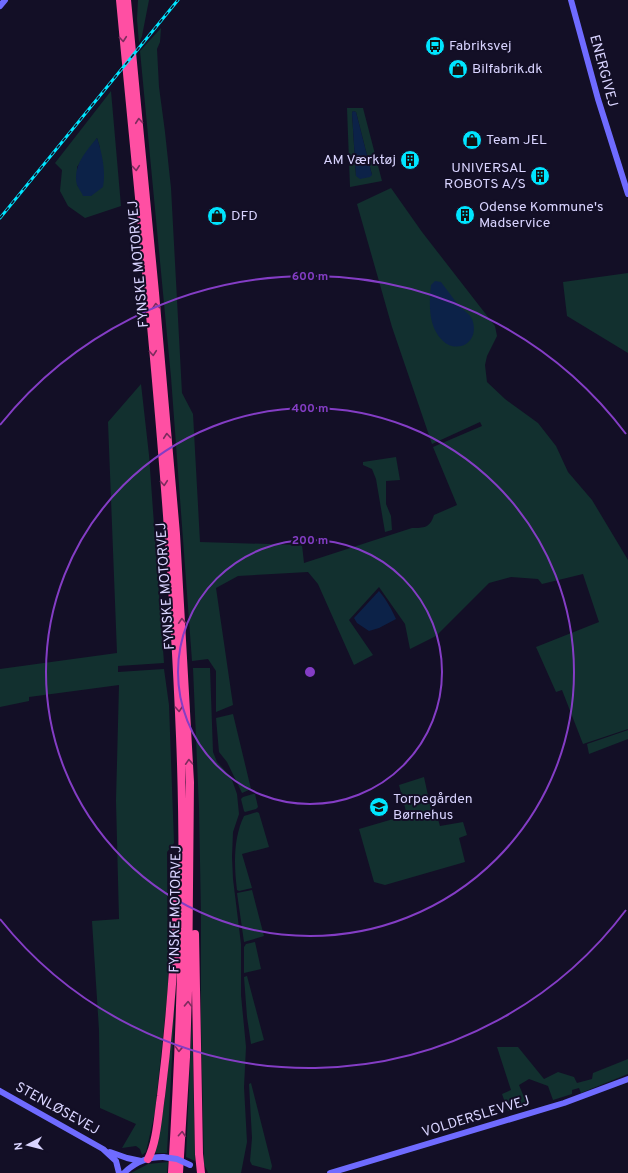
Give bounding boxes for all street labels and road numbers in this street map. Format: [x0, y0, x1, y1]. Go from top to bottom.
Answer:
street label: ENERGIVEJ [585, 33, 621, 109]
street label: FYNSKE MOTORVEJ [125, 200, 153, 328]
street label: FYNSKE MOTORVEJ [153, 522, 179, 650]
street label: FYNSKE MOTORVEJ [166, 845, 186, 973]
street label: STENLØSEVEJ [12, 1079, 102, 1139]
street label: VOLDERSLEVVEJ [420, 1093, 532, 1141]

